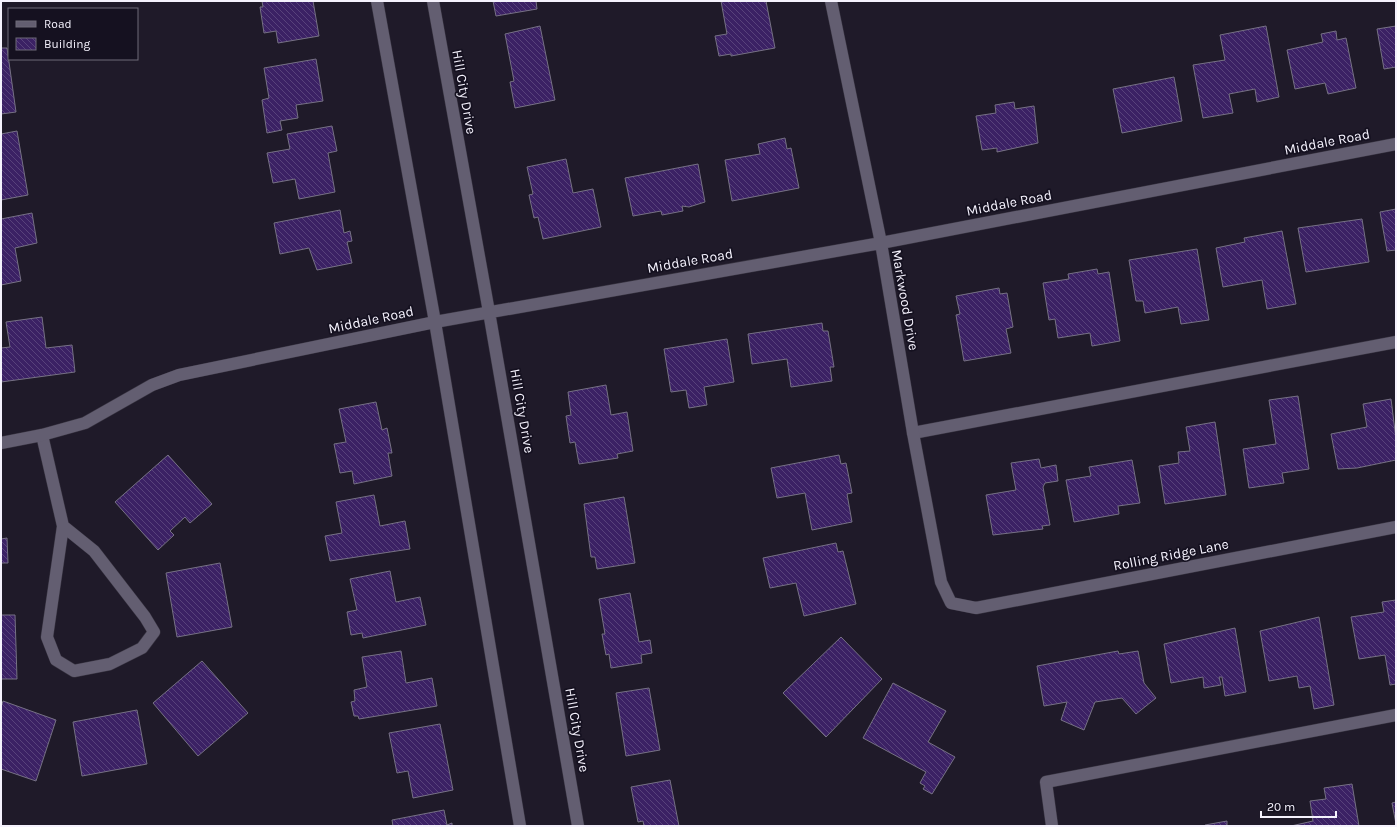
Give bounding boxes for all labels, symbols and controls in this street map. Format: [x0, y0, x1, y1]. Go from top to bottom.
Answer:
legend [8, 8, 138, 60]
text: Road [44, 17, 72, 31]
text: Building [44, 37, 91, 51]
street label: Hill City Drive [448, 49, 480, 135]
street label: Middale Road [1283, 125, 1371, 159]
street label: Middale Road [965, 186, 1053, 220]
street label: Middale Road [646, 245, 734, 277]
street label: Markwood Drive [888, 248, 922, 352]
street label: Middale Road [327, 303, 415, 337]
street label: Hill City Drive [506, 368, 538, 454]
street label: Rolling Ridge Lane [1112, 535, 1230, 575]
street label: Hill City Drive [561, 687, 593, 773]
scale bar [1261, 793, 1336, 819]
text: 20 m [1267, 800, 1295, 814]

